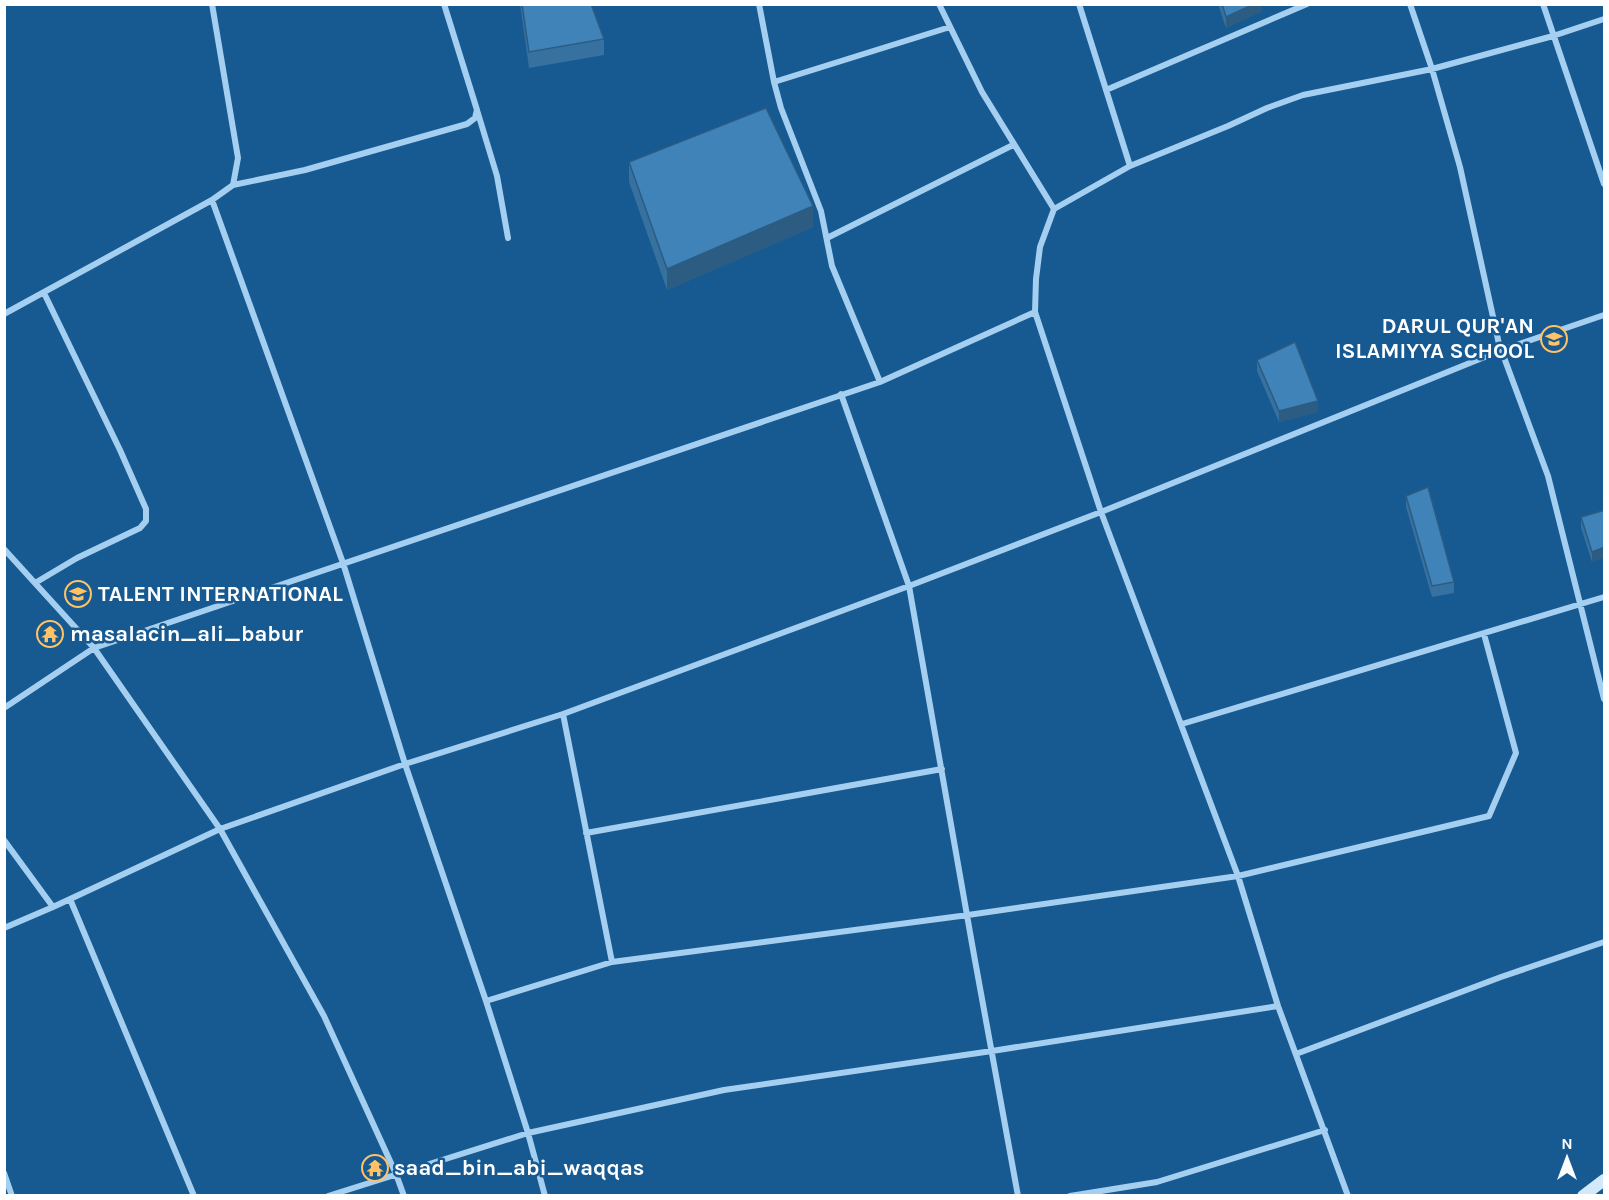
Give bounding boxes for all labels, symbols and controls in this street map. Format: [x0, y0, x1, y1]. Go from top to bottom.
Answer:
place label: DARUL QUR'AN ISLAMIYYA SCHOOL [1335, 313, 1534, 364]
school or university icon: DARUL QUR'AN ISLAMIYYA SCHOOL [1539, 324, 1569, 354]
school or university icon: TALENT INTERNATIONAL [63, 579, 93, 609]
place label: TALENT INTERNATIONAL [98, 581, 343, 607]
temple icon: masalacin_ali_babur [35, 619, 65, 649]
place label: masalacin_ali_babur [70, 621, 304, 647]
north arrow [1537, 1128, 1597, 1188]
text: N [1561, 1134, 1573, 1153]
temple icon: saad_bin_abi_waqqas [360, 1153, 390, 1183]
place label: saad_bin_abi_waqqas [394, 1155, 644, 1181]

